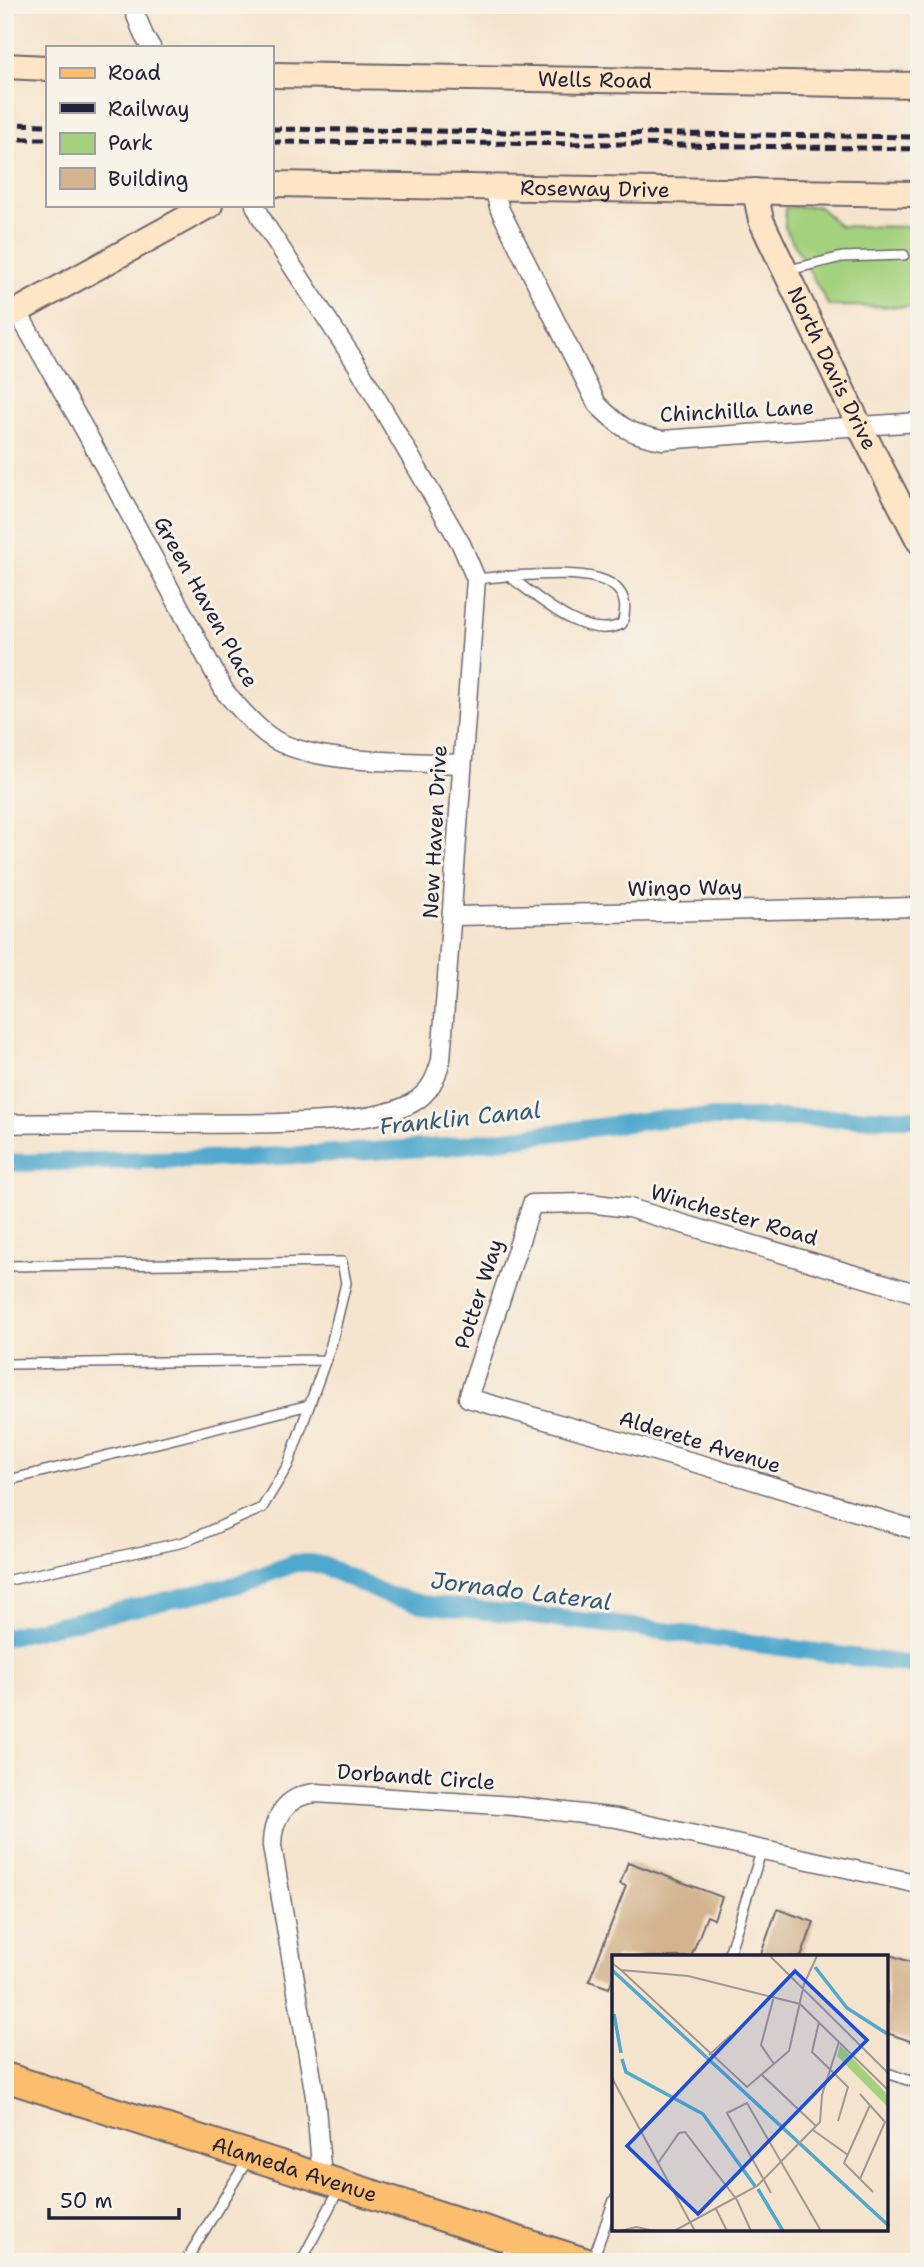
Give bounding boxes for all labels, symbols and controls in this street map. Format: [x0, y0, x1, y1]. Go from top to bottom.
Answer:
legend [46, 46, 273, 206]
text: Road [108, 59, 161, 87]
street label: Wells Road [538, 65, 652, 95]
text: Railway [108, 95, 190, 123]
text: Park [108, 129, 153, 157]
text: Building [108, 165, 188, 193]
street label: Roseway Drive [520, 174, 670, 204]
street label: North Davis Drive [781, 282, 884, 455]
street label: Chinchilla Lane [659, 393, 815, 429]
street label: Green Haven Place [147, 511, 265, 693]
street label: New Haven Drive [416, 744, 454, 920]
street label: Wingo Way [627, 873, 743, 903]
water label: Franklin Canal [378, 1095, 542, 1141]
street label: Winchester Road [647, 1178, 821, 1252]
street label: Potter Way [448, 1235, 510, 1353]
street label: Alderete Avenue [616, 1404, 784, 1480]
water label: Jornado Lateral [429, 1565, 613, 1617]
street label: Dorbandt Circle [336, 1758, 496, 1796]
inset map [612, 1955, 889, 2232]
street label: Alameda Avenue [208, 2130, 381, 2209]
scale bar [49, 2176, 178, 2220]
text: 50 m [60, 2187, 113, 2215]

